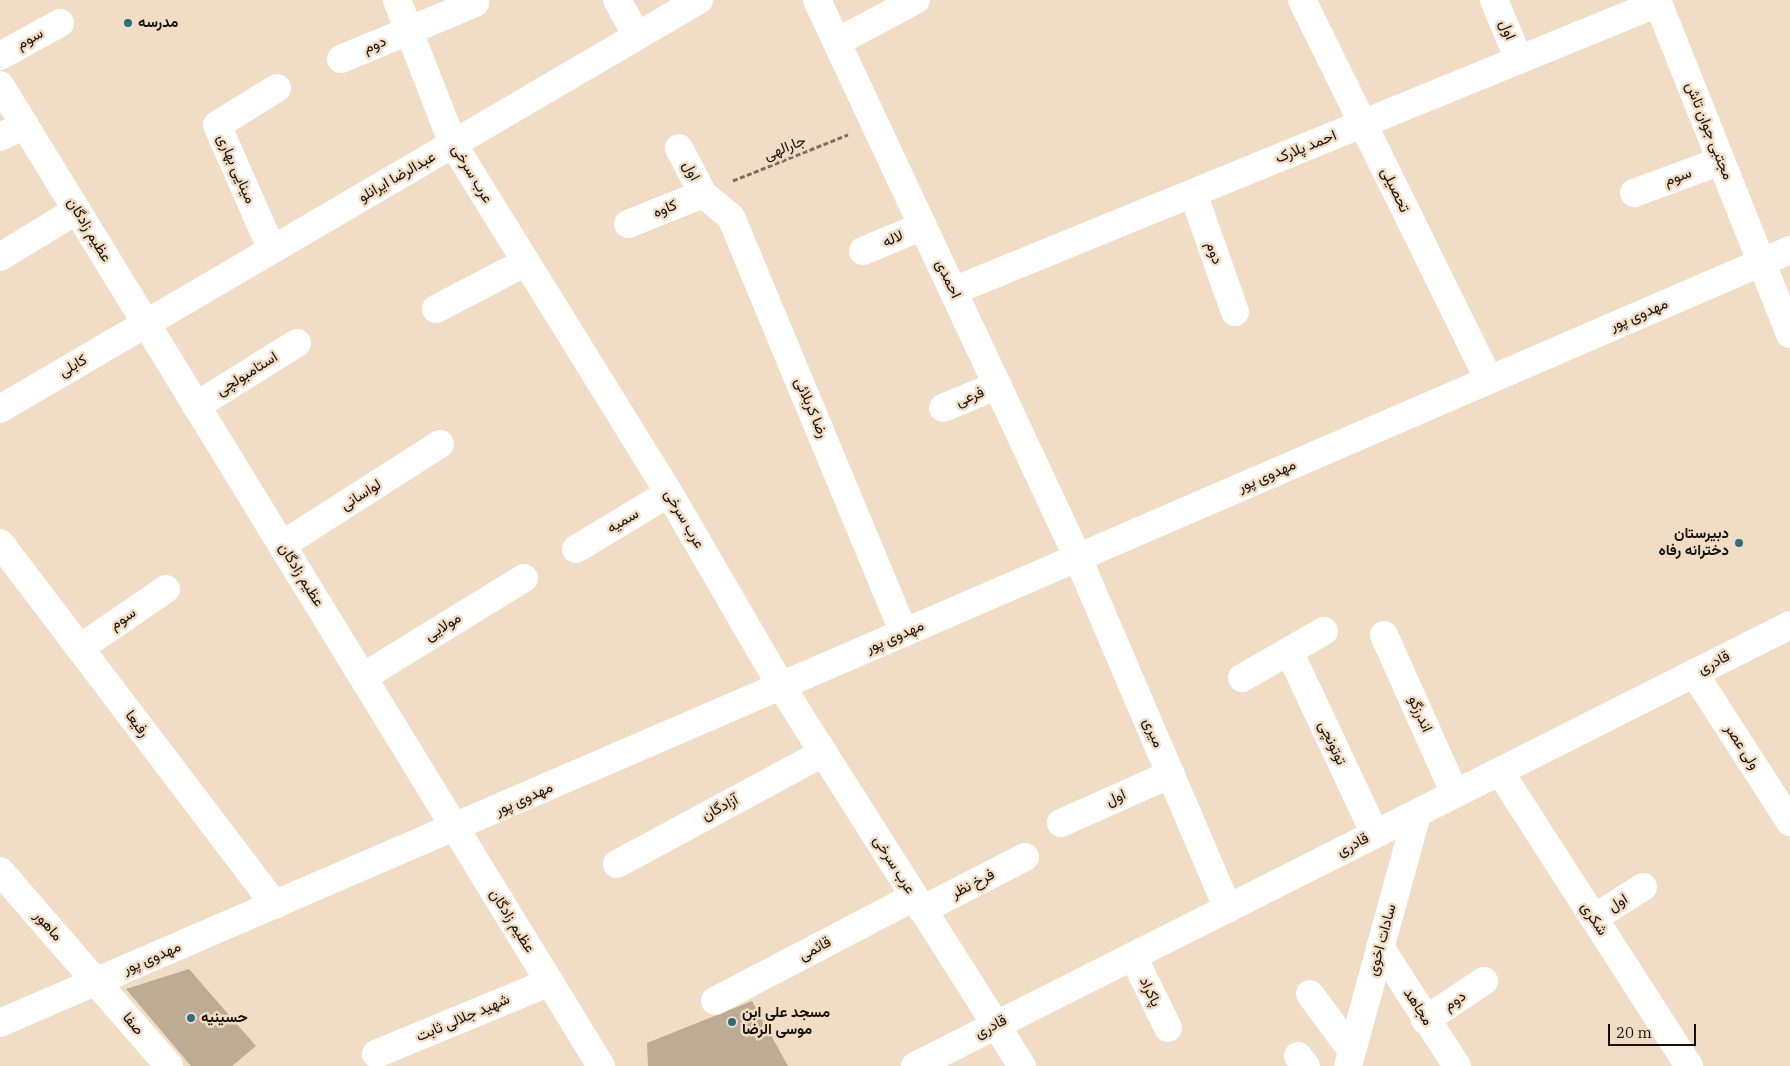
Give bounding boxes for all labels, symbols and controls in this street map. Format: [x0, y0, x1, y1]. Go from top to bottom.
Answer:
place label: مدرسه [138, 14, 178, 32]
marker: مدرسه [122, 17, 134, 29]
street label: اول [1495, 17, 1519, 43]
street label: سوم [14, 24, 46, 54]
street label: دوم [361, 32, 389, 58]
street label: مجتبی جوان تاش [1681, 79, 1737, 183]
street label: احمد پلارک [1273, 127, 1339, 167]
street label: جارالهی [761, 131, 809, 165]
street label: مینایی بهاری [213, 132, 259, 206]
street label: عرب سرخی [447, 141, 497, 207]
street label: عبدالرضا ایرانلو [355, 148, 439, 206]
street label: اول [678, 158, 704, 184]
street label: سوم [1662, 164, 1694, 190]
street label: تحصیلی [1376, 165, 1414, 215]
street label: عظیم زادگان [63, 195, 115, 265]
street label: کاوه [650, 196, 680, 222]
street label: لاله [880, 227, 906, 251]
street label: دوم [1202, 239, 1226, 267]
street label: احمدی [931, 257, 965, 301]
street label: مهدوی پور [1607, 295, 1671, 335]
street label: استامبولچی [213, 348, 281, 400]
street label: کابلی [56, 351, 90, 381]
street label: رضا کربلائی [790, 375, 832, 441]
street label: فرعی [953, 383, 987, 411]
street label: مهدوی پور [1235, 456, 1299, 496]
street label: لواسانی [337, 476, 385, 514]
street label: عرب سرخی [660, 486, 708, 552]
street label: سمیه [604, 505, 642, 537]
place label: دبیرستان دخترانه رفاه [1658, 525, 1729, 560]
marker: دبیرستان دخترانه رفاه [1733, 537, 1745, 549]
street label: عظیم زادگان [274, 540, 328, 610]
street label: سوم [107, 604, 139, 634]
street label: مولایی [421, 609, 465, 645]
street label: مهدوی پور [863, 617, 927, 657]
street label: قادرى [1695, 647, 1733, 679]
street label: اندرزگو [1404, 693, 1436, 735]
street label: رفیعا [121, 707, 153, 741]
street label: میری [1139, 716, 1167, 750]
street label: توتونچی [1314, 718, 1350, 768]
street label: ولی عصر [1721, 721, 1763, 773]
street label: مهدوی پور [492, 778, 556, 820]
street label: اول [1103, 786, 1129, 810]
street label: آزادگان [699, 791, 741, 825]
street label: قادرى [1334, 829, 1372, 861]
street label: عرب سرخی [869, 833, 919, 897]
street label: فرخ نظر [948, 865, 998, 903]
street label: عظیم زادگان [485, 886, 539, 956]
street label: اول [1605, 890, 1631, 916]
street label: شکری [1577, 899, 1611, 939]
street label: سادات اخوی [1364, 902, 1400, 978]
street label: ماهور [30, 907, 66, 945]
street label: قائمی [796, 933, 834, 965]
street label: مهدوی پور [120, 938, 184, 978]
street label: پاکراد [1135, 974, 1165, 1010]
street label: مجاهد [1399, 985, 1437, 1029]
street label: دوم [1441, 987, 1469, 1015]
street label: شهید جلالی ثابت [413, 990, 513, 1046]
place label: مسجد علی ابن موسی الرضا [742, 1004, 830, 1039]
street label: صفا [118, 1009, 148, 1039]
place label: حسینیه [201, 1009, 248, 1027]
street label: قادرى [972, 1011, 1010, 1043]
marker: حسینیه [185, 1012, 197, 1024]
scale bar [1610, 1014, 1698, 1046]
marker: مسجد علی ابن موسی الرضا [726, 1016, 738, 1028]
text: 20 m [1616, 1023, 1652, 1042]

